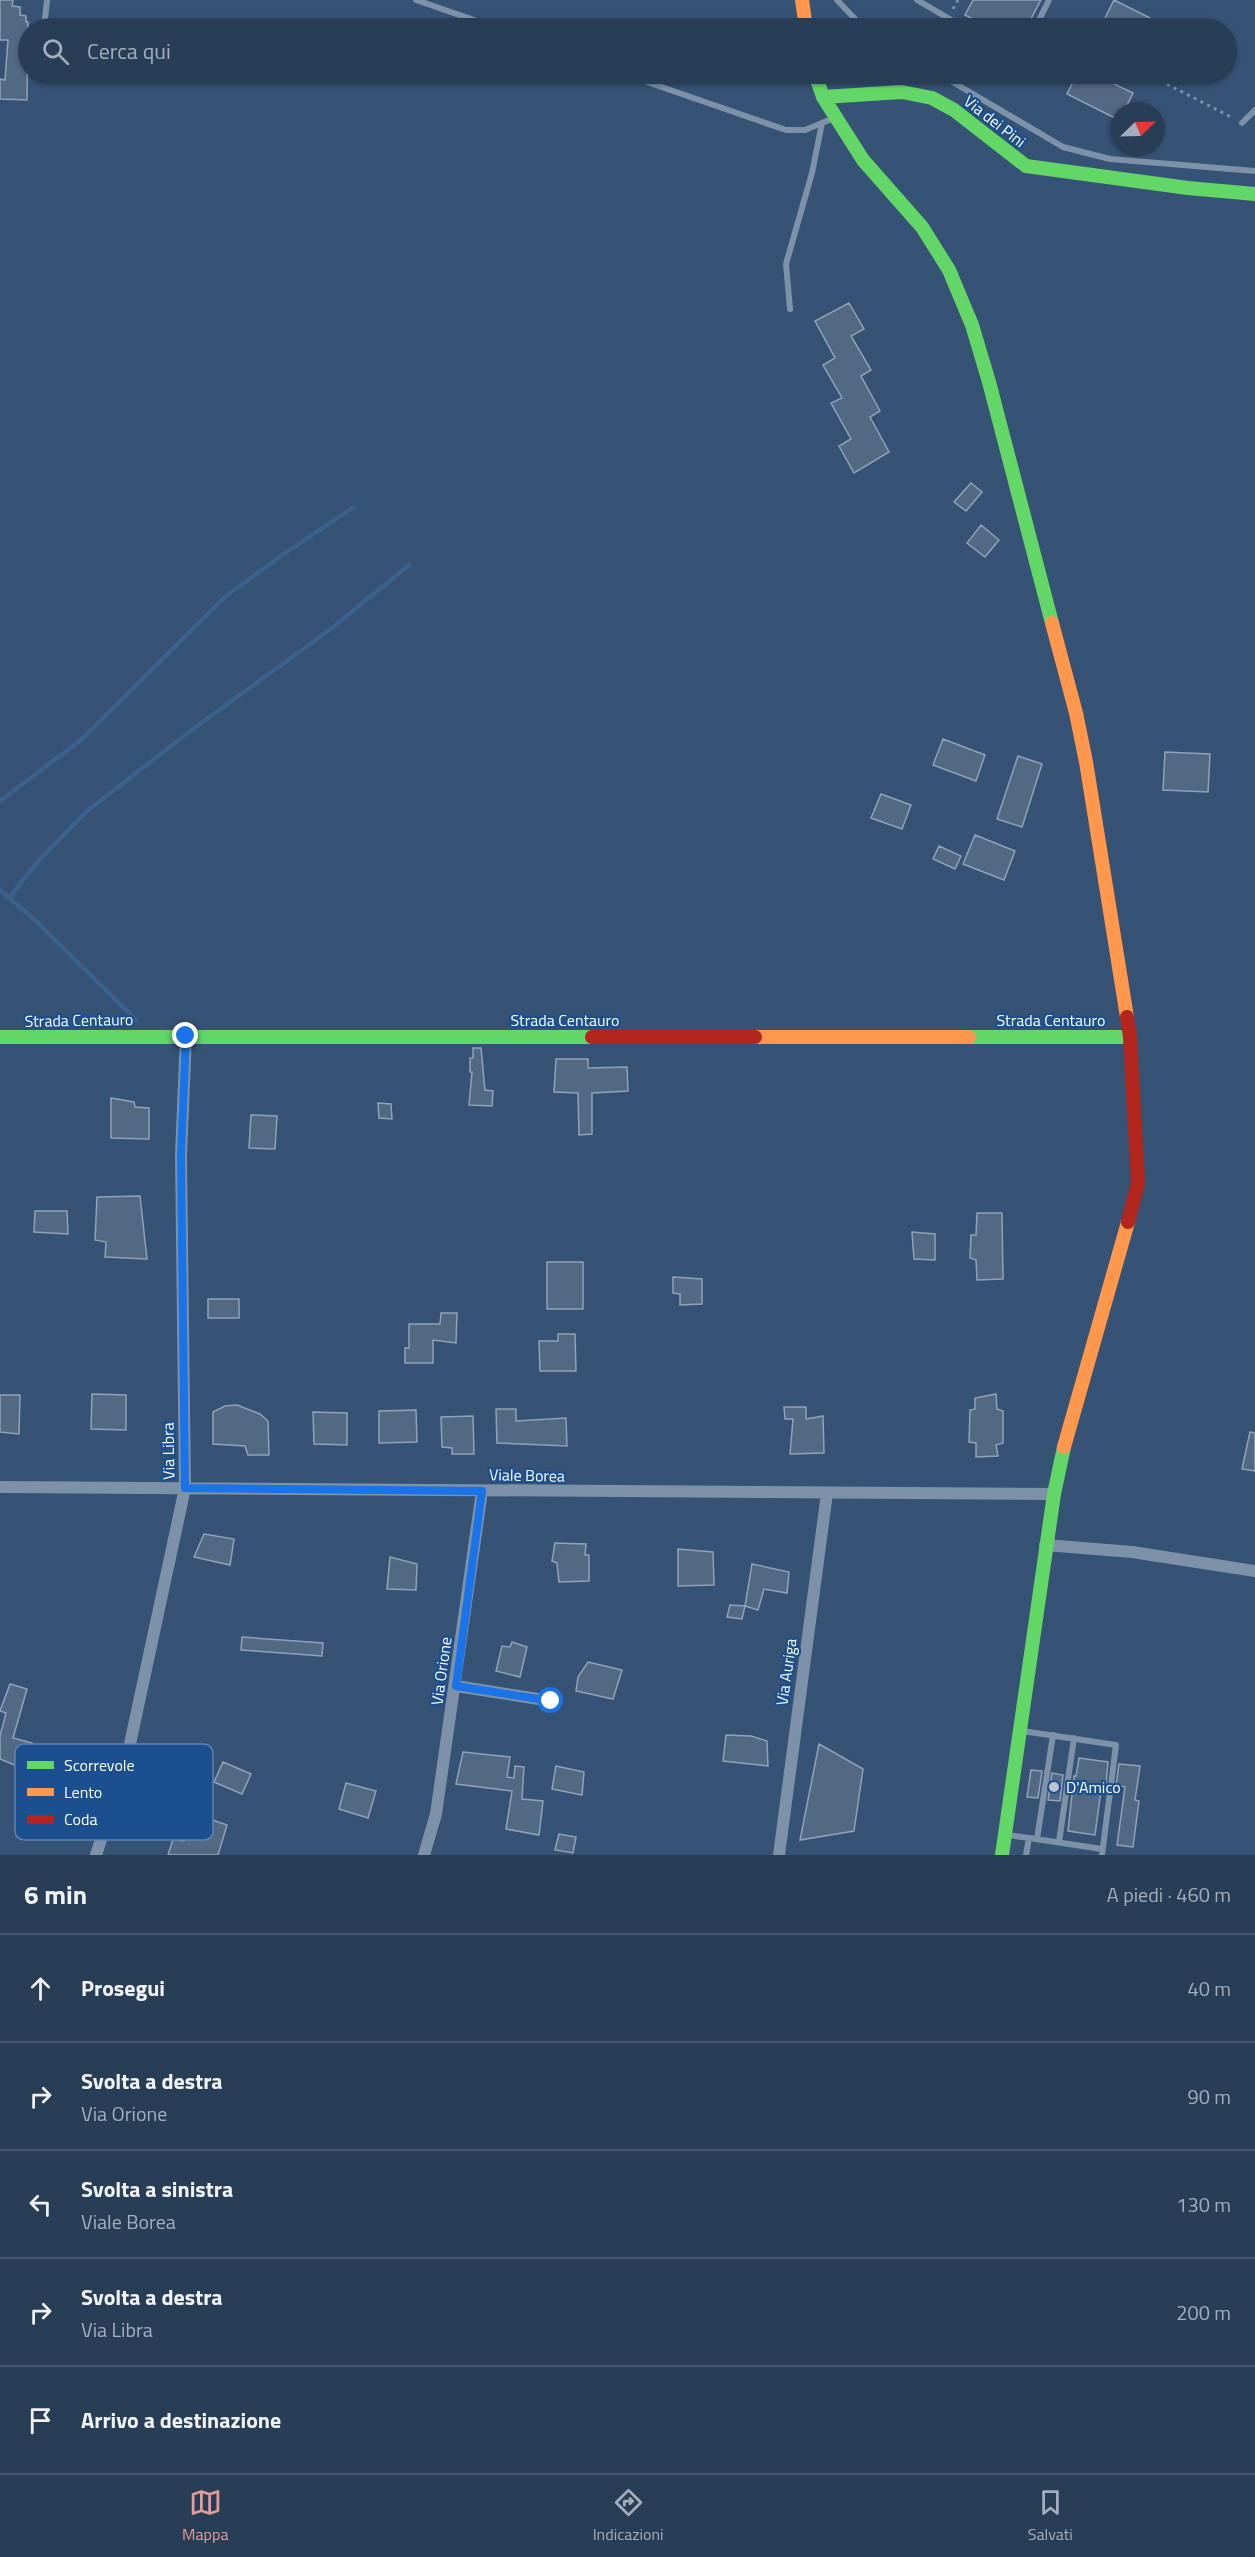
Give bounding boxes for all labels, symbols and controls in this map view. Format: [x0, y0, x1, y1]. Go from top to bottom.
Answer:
search box [18, 18, 1237, 84]
text: Cerca qui [87, 34, 171, 68]
icon: search [39, 35, 72, 68]
street label: Via dei Pini [959, 89, 1031, 153]
north arrow [1111, 102, 1165, 156]
street label: Strada Centauro [24, 1007, 134, 1033]
street label: Strada Centauro [511, 1008, 619, 1032]
street label: Strada Centauro [997, 1008, 1105, 1032]
route end [172, 1022, 198, 1048]
street label: Via Libra [156, 1422, 180, 1480]
street label: Viale Borea [489, 1462, 565, 1488]
street label: Via Orione [424, 1635, 458, 1707]
street label: Via Auriga [769, 1637, 803, 1707]
route start [537, 1687, 563, 1713]
legend [15, 1744, 213, 1840]
text: Scorrevole [64, 1753, 135, 1777]
place label: D'Amico [1066, 1775, 1121, 1799]
text: Lento [64, 1780, 102, 1804]
marker: D'Amico [1047, 1780, 1061, 1794]
text: Coda [64, 1807, 97, 1831]
text: 6 min [24, 1875, 87, 1914]
text: A piedi · 460 m [1107, 1879, 1231, 1910]
text: Prosegui [81, 1971, 165, 2005]
icon: ahead [24, 1972, 57, 2005]
text: 40 m [1187, 1973, 1231, 2004]
text: Svolta a destra [81, 2064, 223, 2098]
icon: right [24, 2080, 57, 2113]
text: 90 m [1187, 2081, 1231, 2112]
text: Via Orione [81, 2098, 167, 2129]
text: Svolta a sinistra [81, 2172, 233, 2206]
icon: left [24, 2188, 57, 2221]
text: 130 m [1176, 2189, 1231, 2220]
text: Viale Borea [81, 2206, 176, 2237]
text: Svolta a destra [81, 2280, 223, 2314]
icon: right [24, 2296, 57, 2329]
text: 200 m [1176, 2297, 1231, 2328]
text: Via Libra [81, 2314, 153, 2345]
text: Arrivo a destinazione [81, 2403, 281, 2437]
icon: arrive [24, 2404, 57, 2437]
tab: Mappa [182, 2486, 228, 2546]
tab: Indicazioni [593, 2486, 664, 2546]
tab: Salvati [1028, 2486, 1073, 2546]

